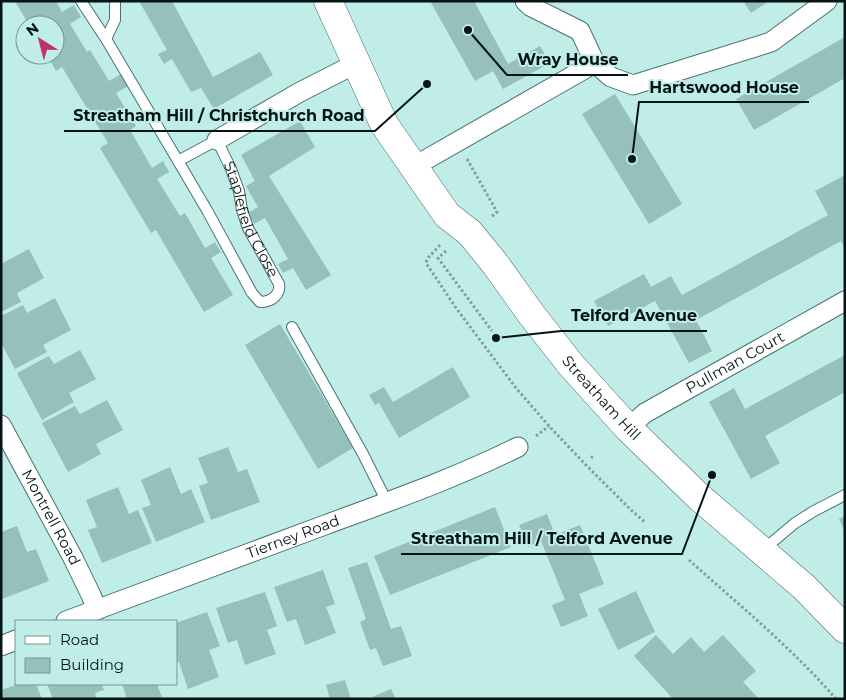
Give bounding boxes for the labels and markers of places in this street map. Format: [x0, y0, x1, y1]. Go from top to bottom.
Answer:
callout: Wray House [507, 44, 628, 75]
callout: Hartswood House [639, 71, 809, 102]
callout: Streatham Hill / Christchurch Road [64, 100, 375, 131]
callout: Telford Avenue [561, 300, 707, 331]
callout: Streatham Hill / Telford Avenue [401, 523, 682, 554]

